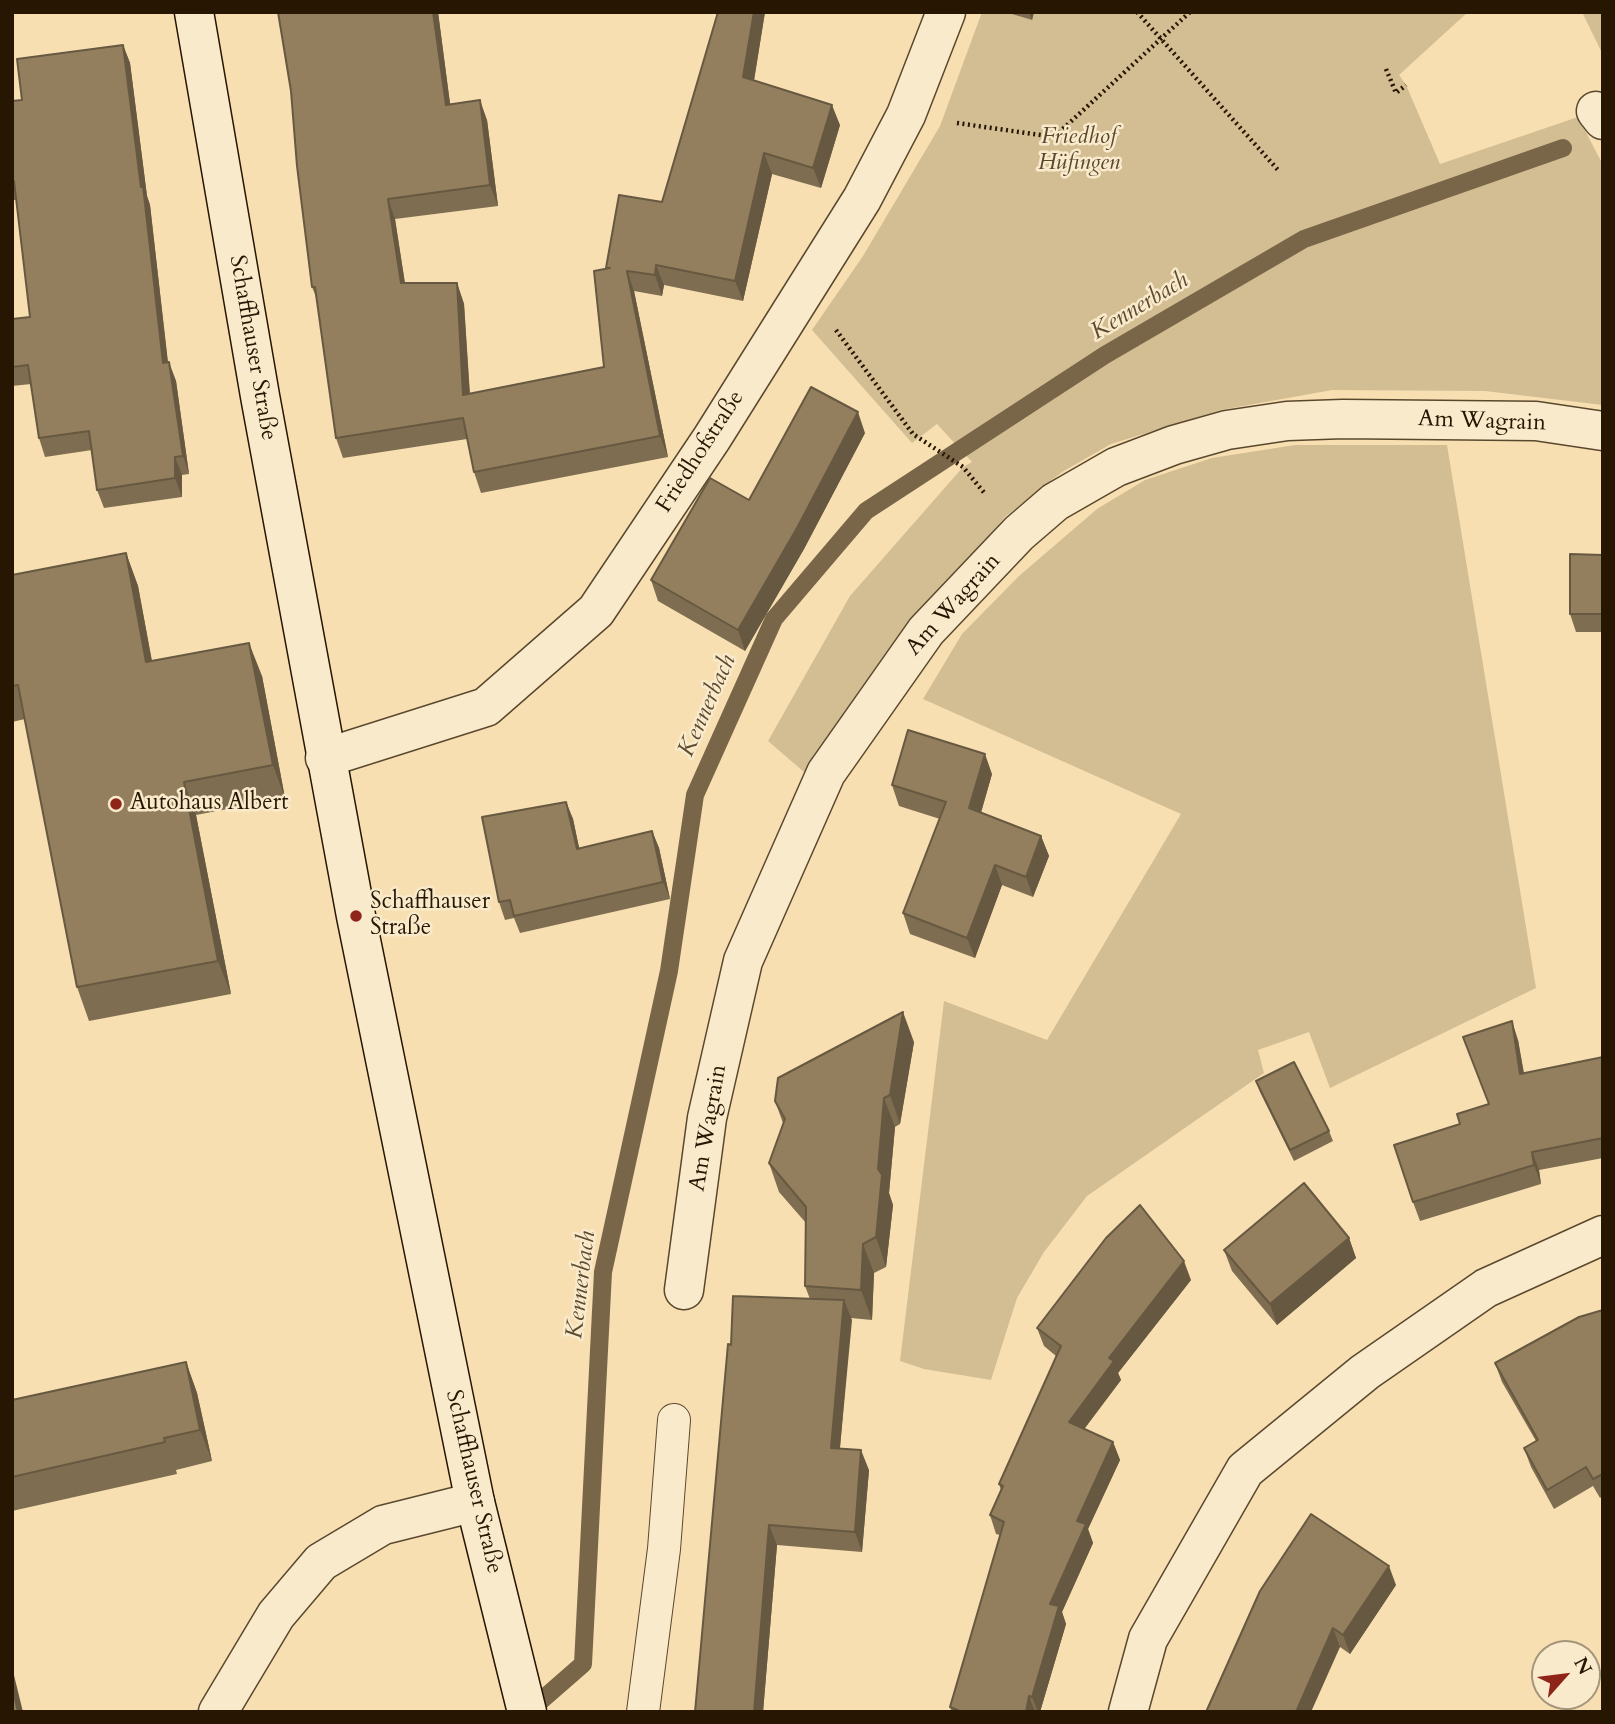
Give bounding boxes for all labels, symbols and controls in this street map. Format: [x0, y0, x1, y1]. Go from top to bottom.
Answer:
park label: Friedhof Hüfingen [1038, 124, 1120, 178]
street label: Schaffhauser Straße [222, 253, 282, 443]
water label: Kennerbach [1086, 267, 1194, 347]
street label: Friedhofstraße [651, 386, 751, 518]
street label: Am Wagrain [1418, 406, 1546, 438]
street label: Am Wagrain [901, 548, 1007, 662]
water label: Kennerbach [673, 651, 743, 761]
place label: Autohaus Albert [130, 790, 288, 818]
marker: Autohaus Albert [108, 796, 124, 812]
place label: Schaffhauser Straße [370, 889, 490, 943]
marker: Schaffhauser Straße [348, 908, 364, 924]
street label: Am Wagrain [684, 1063, 734, 1193]
water label: Kennerbach [561, 1229, 603, 1341]
street label: Schaffhauser Straße [438, 1388, 508, 1576]
north arrow [1531, 1640, 1601, 1710]
text: N [1567, 1653, 1598, 1679]

